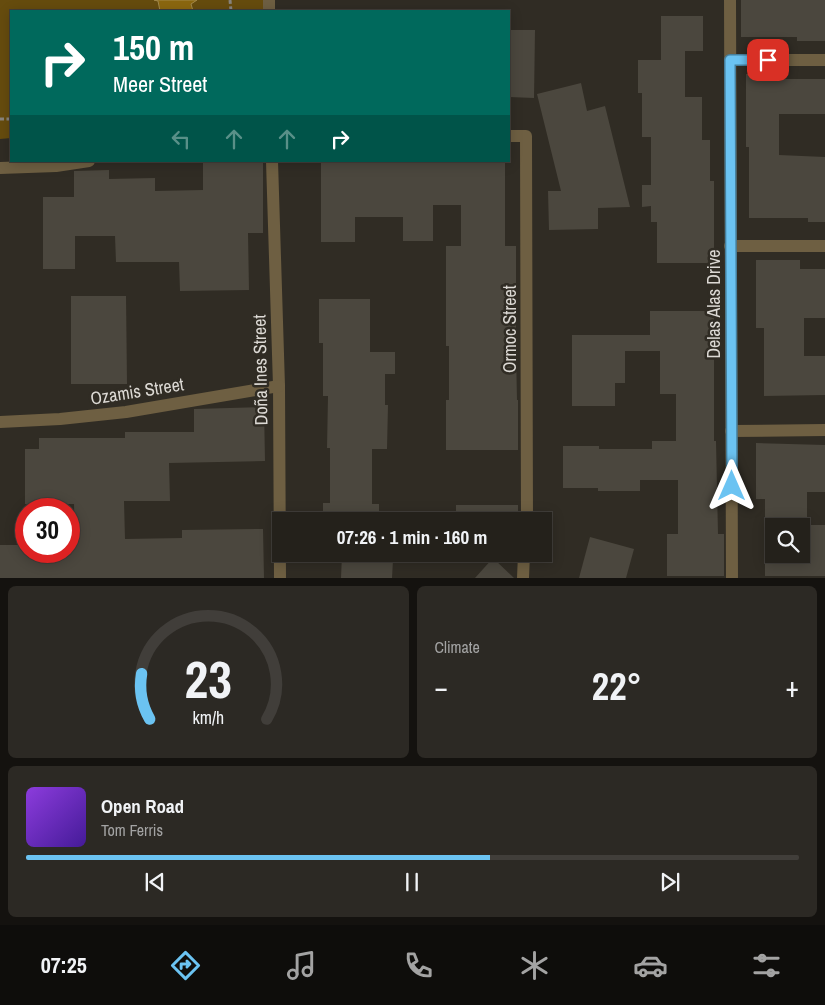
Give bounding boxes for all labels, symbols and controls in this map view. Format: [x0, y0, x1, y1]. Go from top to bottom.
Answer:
text: 150 m [113, 24, 194, 71]
icon: right [30, 30, 95, 95]
pin [747, 39, 789, 81]
icon: arrive [754, 46, 782, 74]
text: Meer Street [113, 69, 207, 99]
icon: left [167, 125, 195, 153]
icon: ahead [220, 125, 248, 153]
icon: ahead [273, 125, 301, 153]
icon: right [326, 125, 354, 153]
street label: Delas Alas Drive [701, 249, 726, 359]
street label: Ormoc Street [497, 285, 522, 373]
street label: Doña Ines Street [247, 314, 273, 426]
street label: Ozamis Street [88, 371, 186, 411]
position arrow [705, 459, 757, 511]
speed limit sign: 30 [15, 498, 80, 563]
map controls [765, 518, 810, 563]
button: search [765, 518, 810, 563]
text: 07:26 · 1 min · 160 m [337, 524, 487, 550]
text: Climate [435, 636, 480, 658]
text: 23 [185, 644, 232, 714]
text: 22° [592, 661, 642, 712]
text: − [435, 668, 448, 706]
text: + [786, 668, 799, 706]
text: km/h [192, 706, 224, 730]
text: Open Road [101, 793, 184, 819]
text: Tom Ferris [101, 819, 163, 841]
icon: previous [141, 868, 169, 896]
icon: pause [398, 868, 426, 896]
icon: next [656, 868, 684, 896]
icon: directions [168, 948, 203, 983]
icon: music [284, 948, 319, 983]
icon: phone [401, 948, 436, 983]
icon: climate [517, 948, 552, 983]
icon: car [633, 948, 668, 983]
icon: filters [749, 948, 784, 983]
text: 07:25 [41, 950, 87, 980]

